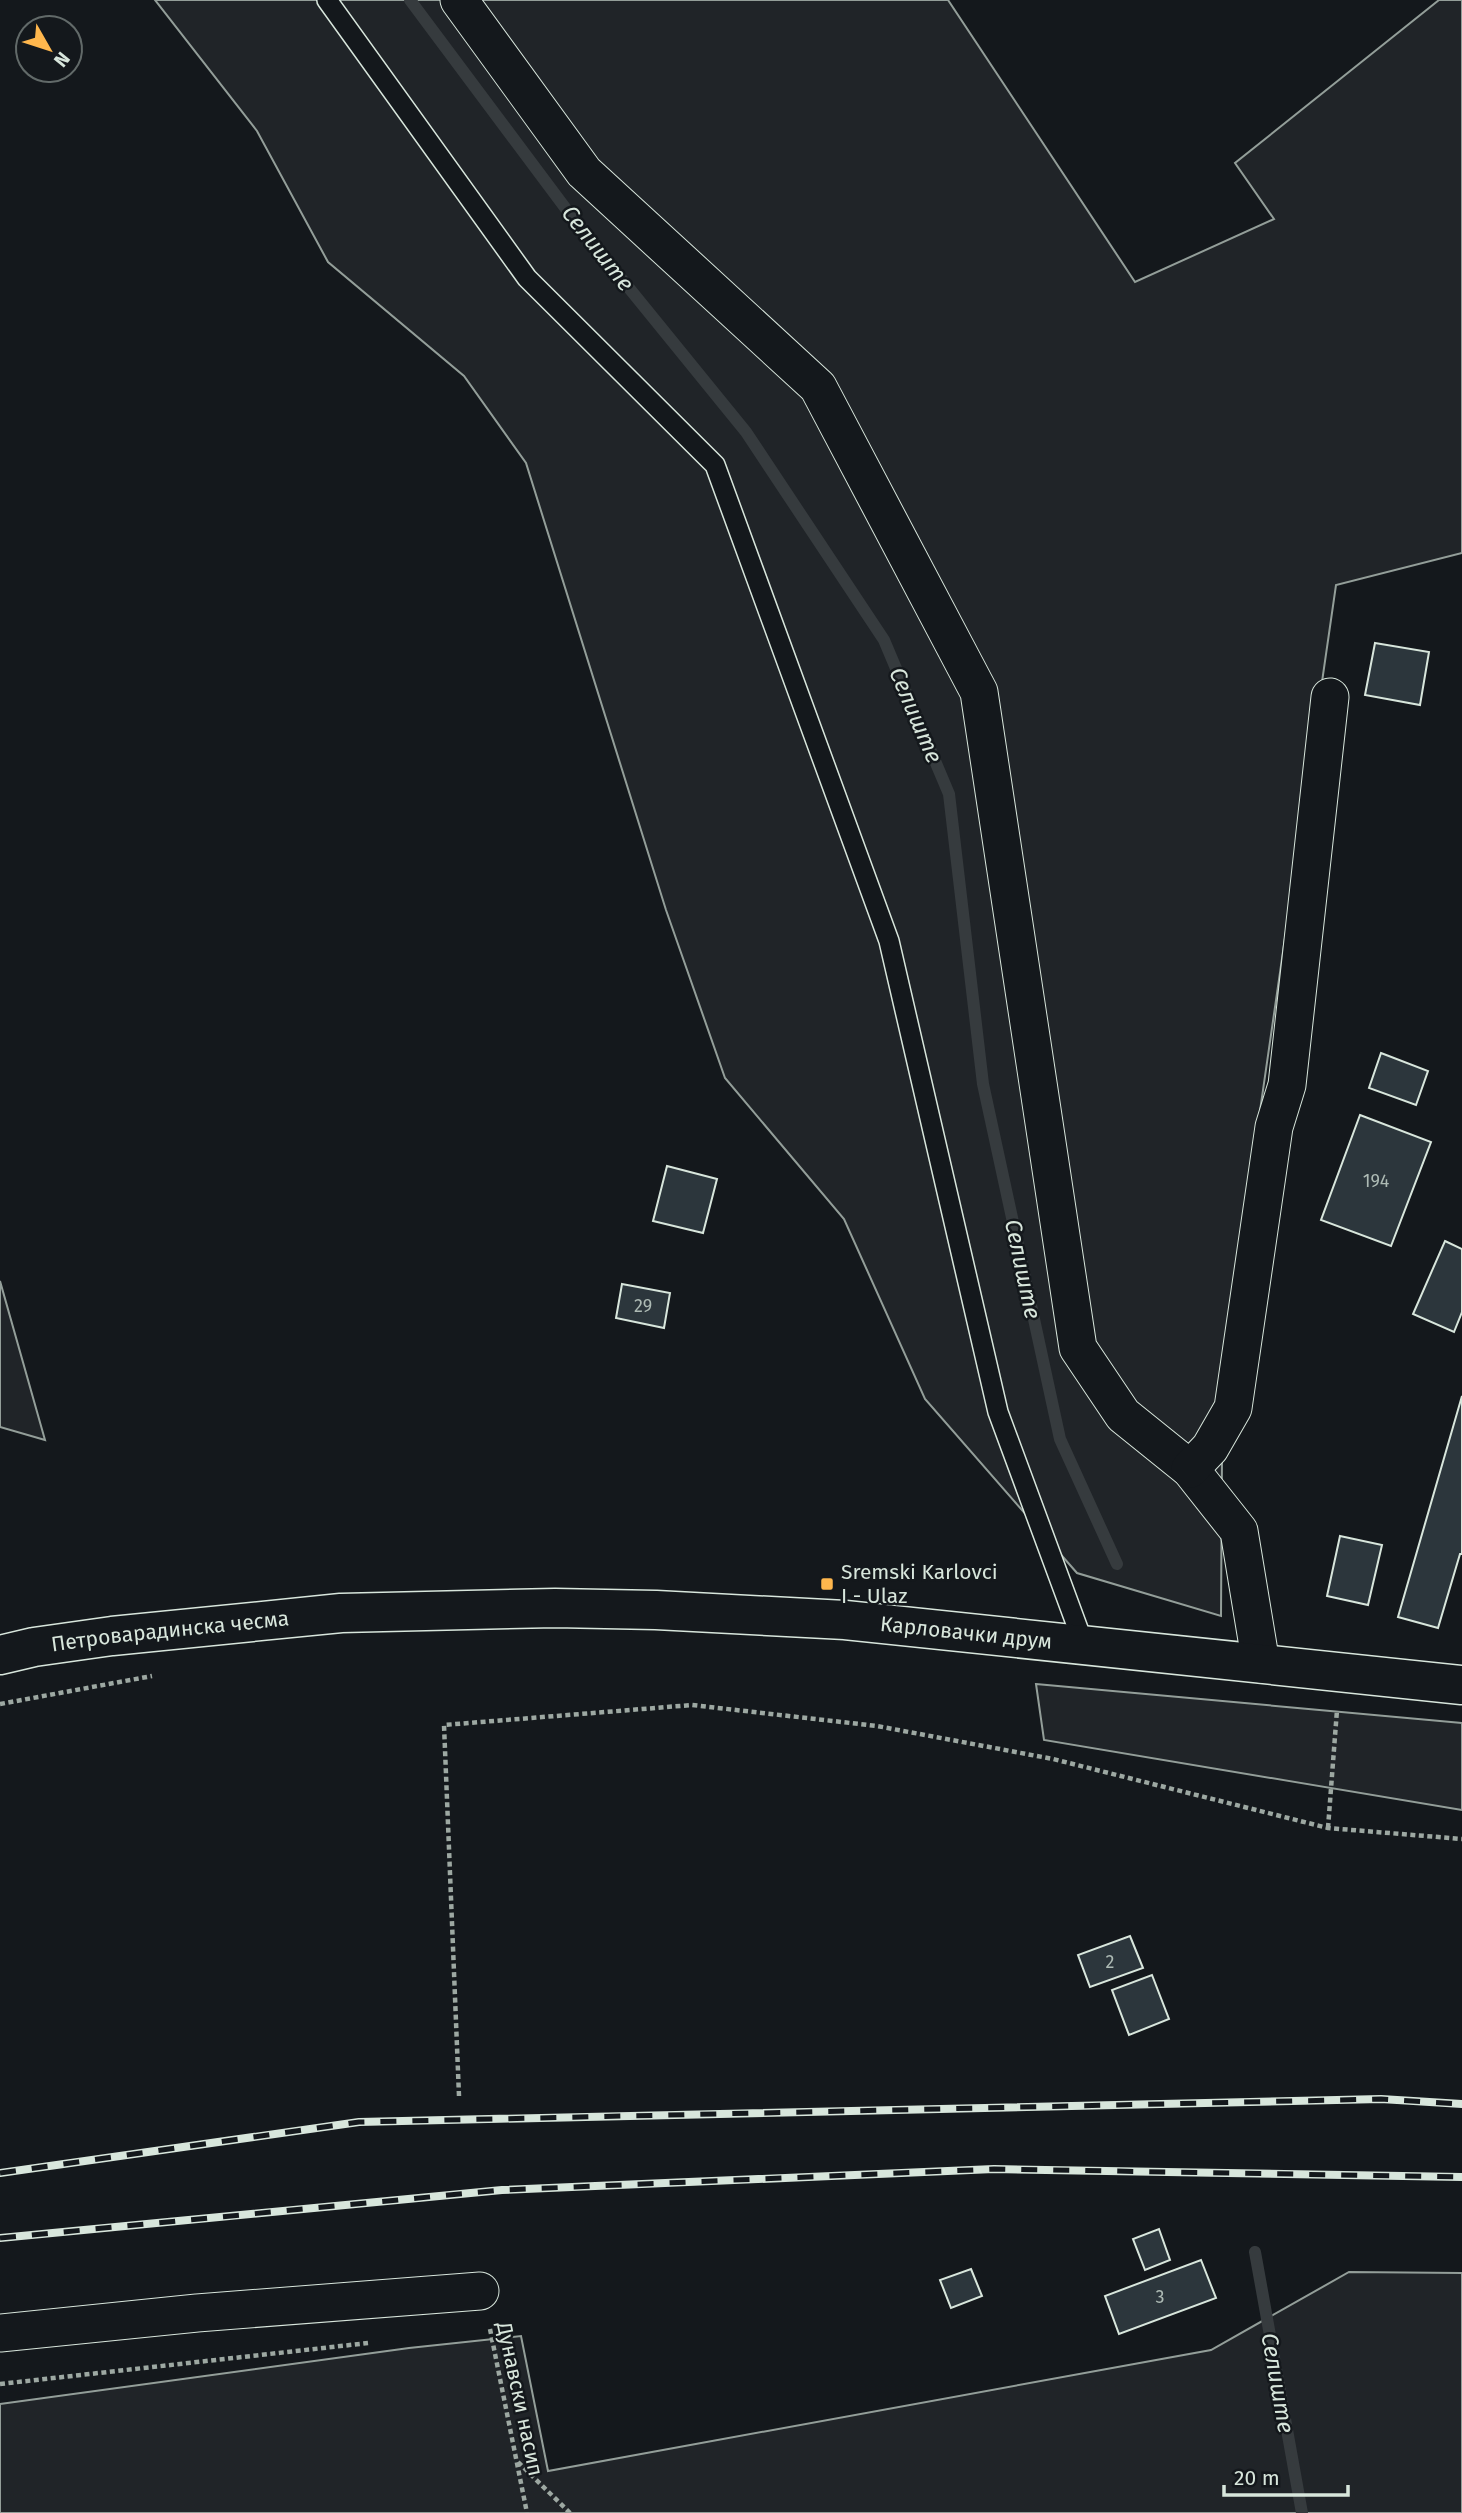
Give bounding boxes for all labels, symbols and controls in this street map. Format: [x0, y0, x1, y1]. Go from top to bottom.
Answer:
north arrow [14, 14, 84, 84]
text: N [49, 47, 75, 72]
water label: Селиште [556, 199, 640, 297]
water label: Селиште [883, 663, 949, 767]
house number: 194 [1363, 1170, 1390, 1192]
water label: Селиште [999, 1217, 1047, 1322]
house number: 29 [634, 1295, 652, 1317]
place label: Sremski Karlovci I - Ulaz [841, 1559, 998, 1609]
marker: Sremski Karlovci I - Ulaz [819, 1576, 835, 1592]
street label: Петроварадинска чесма [49, 1605, 290, 1657]
street label: Карловачки друм [879, 1611, 1053, 1655]
house number: 2 [1106, 1951, 1115, 1973]
house number: 3 [1156, 2286, 1164, 2308]
street label: Дунавски насип [491, 2319, 549, 2478]
water label: Селиште [1255, 2331, 1301, 2435]
scale bar [1224, 2454, 1348, 2498]
text: 20 m [1234, 2465, 1280, 2491]

